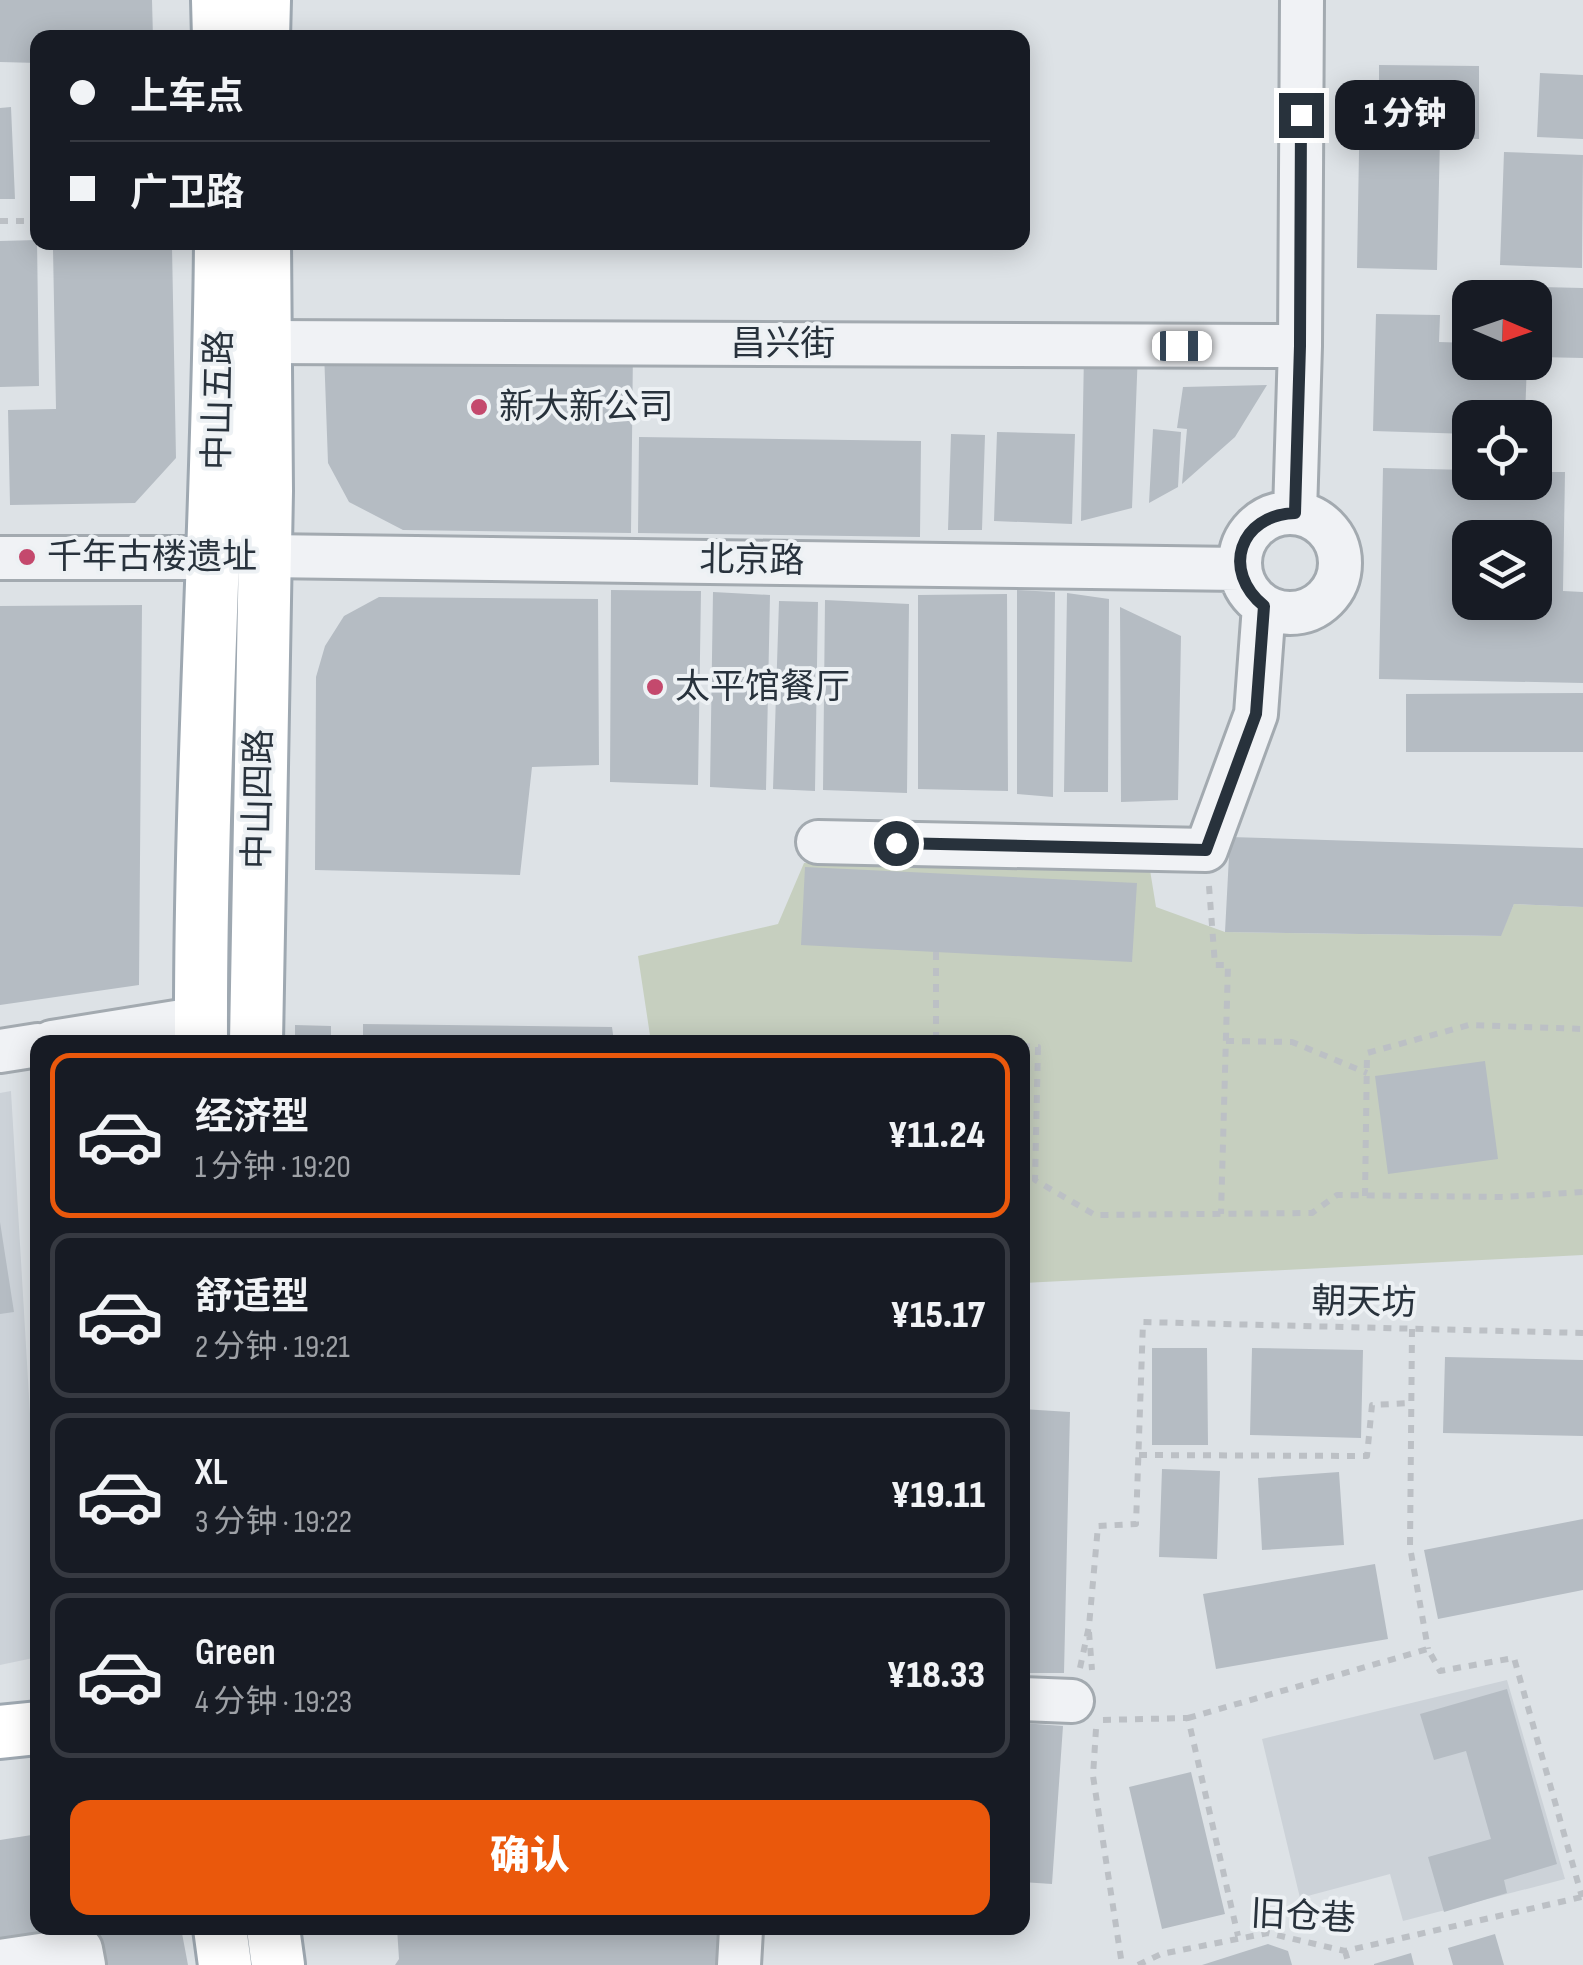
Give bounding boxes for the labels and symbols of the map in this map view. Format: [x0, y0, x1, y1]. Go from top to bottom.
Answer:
callout: 1 分钟 [1336, 80, 1476, 150]
route end [1279, 93, 1324, 138]
north arrow [1452, 280, 1552, 380]
street label: 昌兴街 [730, 323, 836, 366]
street label: 中山五路 [196, 330, 242, 470]
car [1152, 331, 1212, 361]
place label: 新大新公司 [499, 386, 674, 429]
marker: 新大新公司 [468, 396, 490, 418]
place label: 千年古楼遗址 [47, 536, 257, 579]
street label: 北京路 [699, 539, 805, 583]
marker: 千年古楼遗址 [16, 546, 38, 568]
place label: 太平馆餐厅 [675, 666, 850, 709]
marker: 太平馆餐厅 [644, 676, 666, 698]
street label: 中山四路 [236, 729, 282, 869]
route start [874, 821, 919, 866]
street label: 朝天坊 [1311, 1281, 1417, 1325]
street label: 旧仓巷 [1249, 1893, 1357, 1941]

